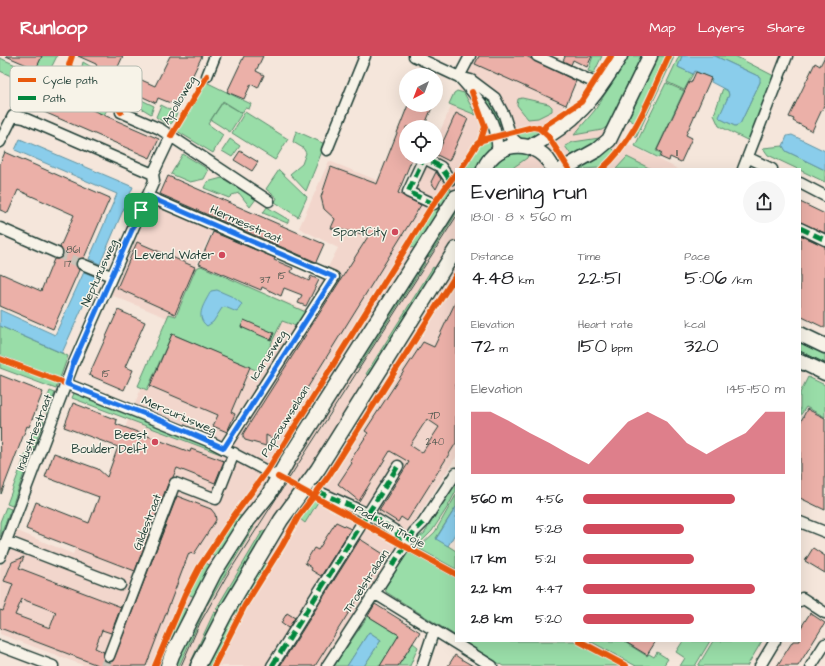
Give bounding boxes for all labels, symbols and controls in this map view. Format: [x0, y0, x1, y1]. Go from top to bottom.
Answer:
text: Runloop [20, 15, 88, 42]
text: Map [649, 18, 676, 38]
text: Layers [698, 18, 745, 38]
text: Share [767, 18, 805, 38]
legend [10, 66, 142, 112]
north arrow [399, 68, 443, 112]
map controls [399, 68, 443, 164]
text: Cycle path [43, 73, 98, 89]
street label: Apolloweg [158, 73, 201, 128]
text: Path [43, 91, 66, 106]
button: locate [399, 120, 443, 164]
house number: 11 [676, 146, 679, 160]
text: Evening run [471, 177, 587, 208]
button: share [743, 181, 785, 223]
pin [124, 193, 158, 227]
icon: arrive [130, 199, 152, 221]
street label: Hermesstraat [207, 201, 284, 248]
text: 18:01 · 8 × 560 m [471, 208, 571, 226]
place label: SportCity [333, 224, 387, 242]
marker: SportCity [390, 227, 400, 237]
street label: Neptunusweg [77, 237, 123, 310]
house number: 861 [66, 243, 81, 257]
place label: Levend Water [134, 247, 214, 264]
text: Distance [471, 249, 514, 264]
text: Time [578, 249, 601, 264]
text: Pace [684, 249, 710, 264]
marker: Levend Water [217, 250, 227, 260]
house number: 17 [64, 257, 72, 271]
text: 4.48 [471, 264, 514, 292]
text: 22:51 [578, 264, 621, 292]
text: 5:06 [684, 264, 727, 292]
house number: 15 [278, 269, 286, 283]
house number: 37 [259, 273, 271, 287]
text: km [514, 273, 534, 288]
text: /km [727, 273, 752, 288]
text: Elevation [471, 317, 514, 332]
text: Heart rate [578, 317, 633, 332]
text: kcal [684, 317, 705, 332]
street label: Icarusweg [246, 327, 292, 384]
text: 72 [471, 332, 495, 360]
text: 150 [578, 332, 607, 360]
text: 320 [684, 332, 719, 360]
text: m [495, 341, 508, 356]
text: bpm [607, 341, 632, 356]
house number: 15 [102, 367, 110, 381]
text: Elevation [471, 380, 522, 398]
text: 145–150 m [727, 380, 785, 398]
street label: Papsouwselaan [257, 382, 314, 460]
street label: Industriestraat [12, 391, 57, 473]
street label: Mercuriusweg [138, 392, 219, 440]
house number: 7D [428, 409, 441, 423]
place label: Beest Boulder Delft [72, 427, 147, 458]
house number: 240 [426, 435, 444, 449]
marker: Beest Boulder Delft [150, 437, 160, 447]
text: 560 m [471, 490, 512, 508]
text: 4:56 [535, 490, 563, 508]
street label: Gildestraat [129, 491, 166, 553]
street label: Pad van Troje [352, 501, 428, 552]
text: 1.1 km [471, 520, 499, 538]
text: 5:28 [535, 520, 562, 538]
street label: Troelstralaan [339, 546, 393, 616]
text: 1.7 km [471, 550, 506, 568]
text: 5:21 [535, 550, 555, 568]
text: 2.2 km [471, 580, 511, 598]
text: 4:47 [535, 580, 563, 598]
text: 2.8 km [471, 610, 512, 628]
text: 5:20 [535, 610, 562, 628]

